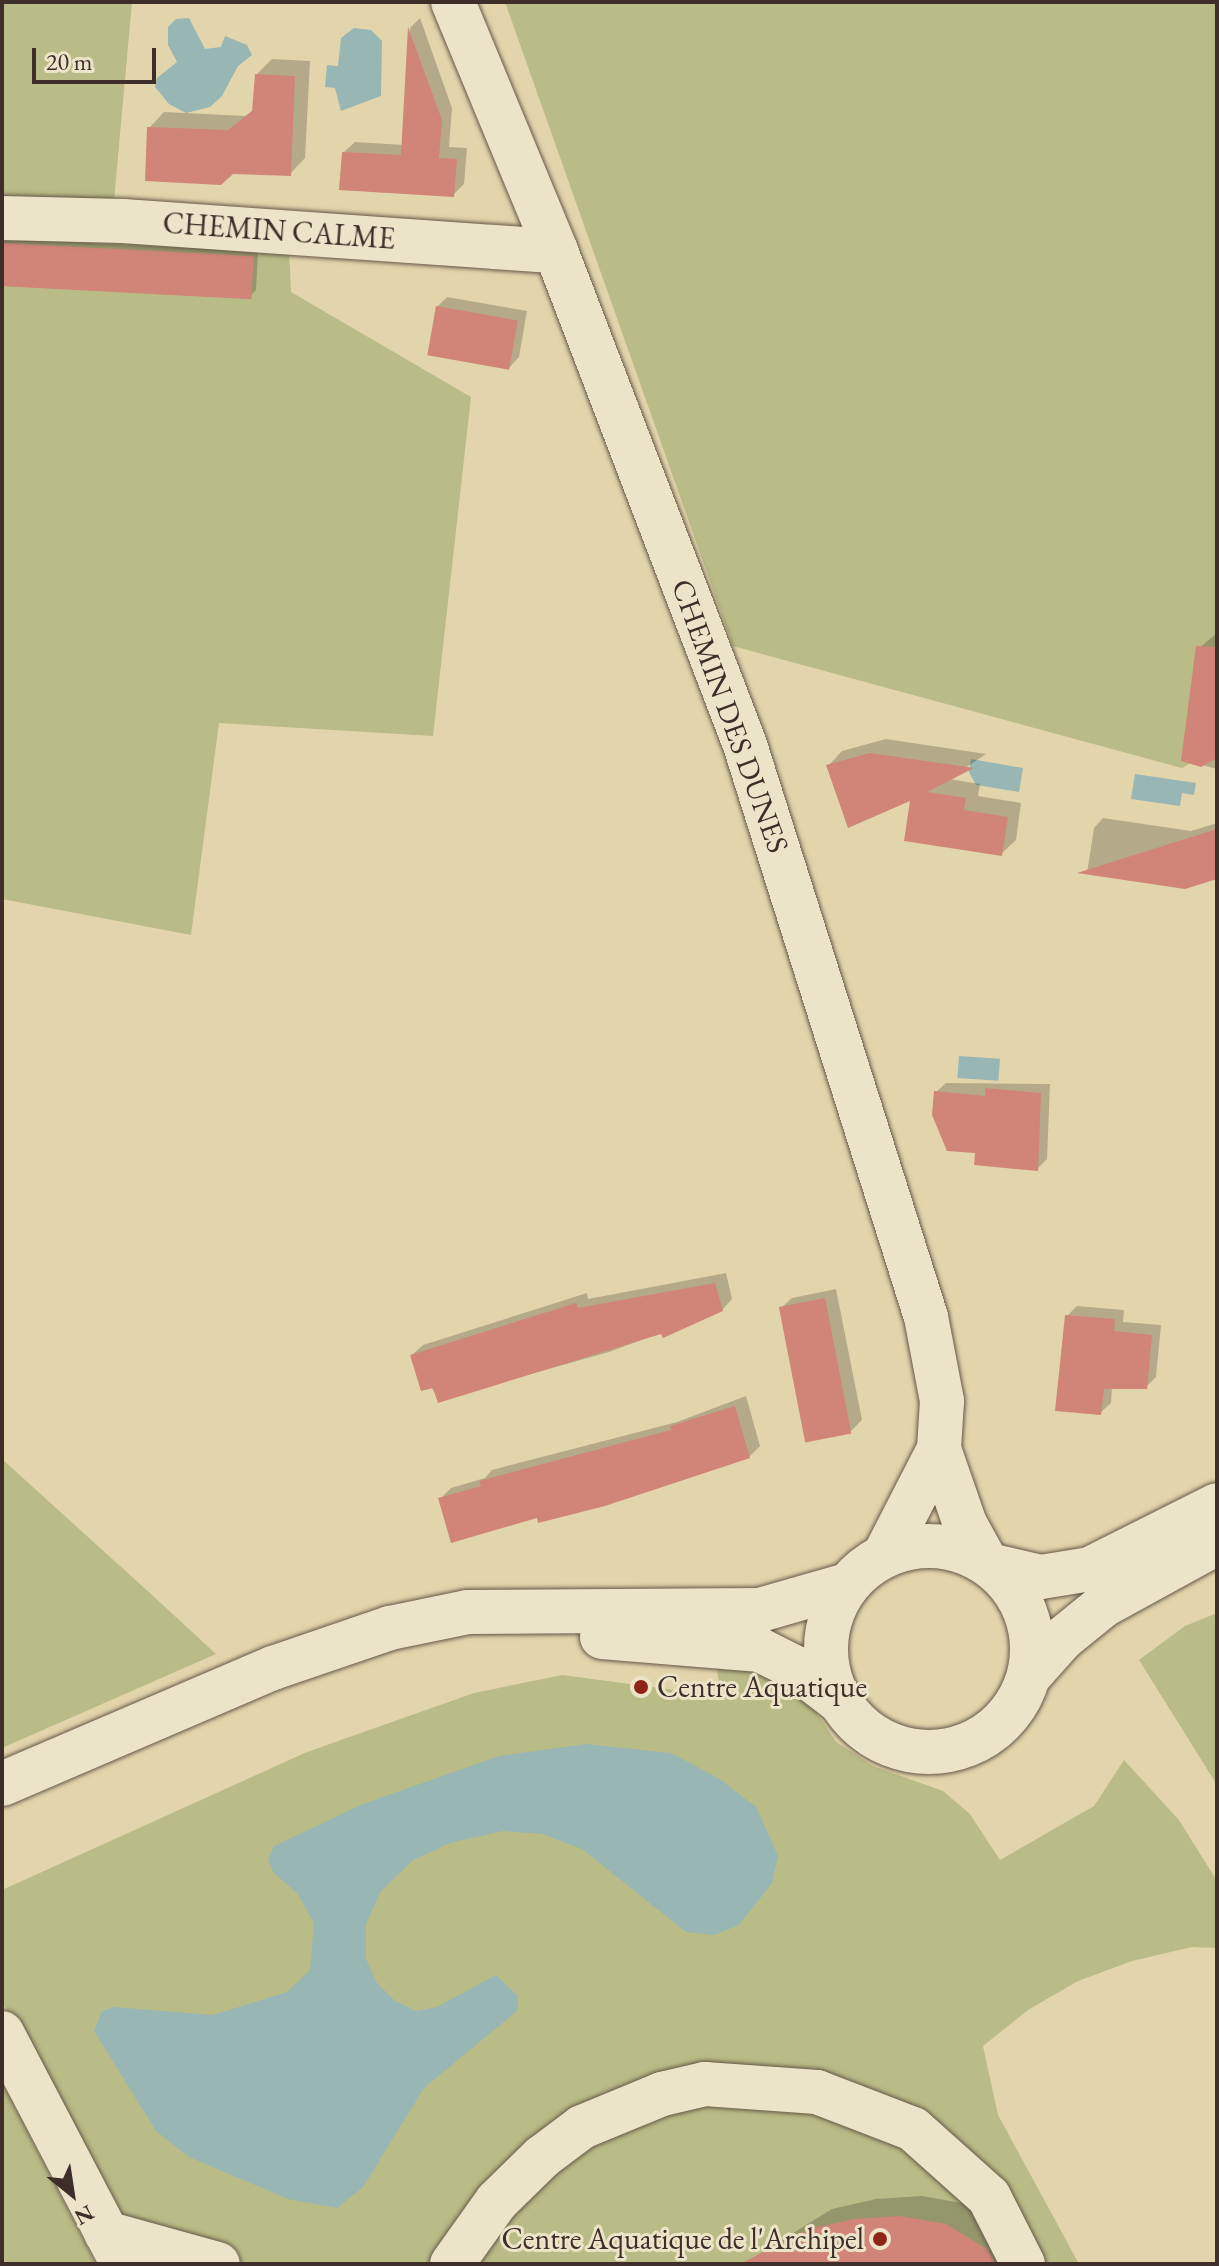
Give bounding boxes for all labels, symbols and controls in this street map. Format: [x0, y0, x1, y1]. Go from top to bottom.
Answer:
scale bar [36, 32, 160, 82]
text: 20 m [46, 46, 93, 77]
street label: CHEMIN CALME [162, 205, 396, 257]
street label: CHEMIN DES DUNES [664, 574, 796, 858]
place label: Centre Aquatique [657, 1669, 867, 1705]
marker: Centre Aquatique [632, 1678, 650, 1696]
north arrow [32, 2154, 112, 2234]
text: N [69, 2198, 99, 2232]
place label: Centre Aquatique de l'Archipel [502, 2221, 864, 2257]
marker: Centre Aquatique de l'Archipel [871, 2230, 889, 2248]

